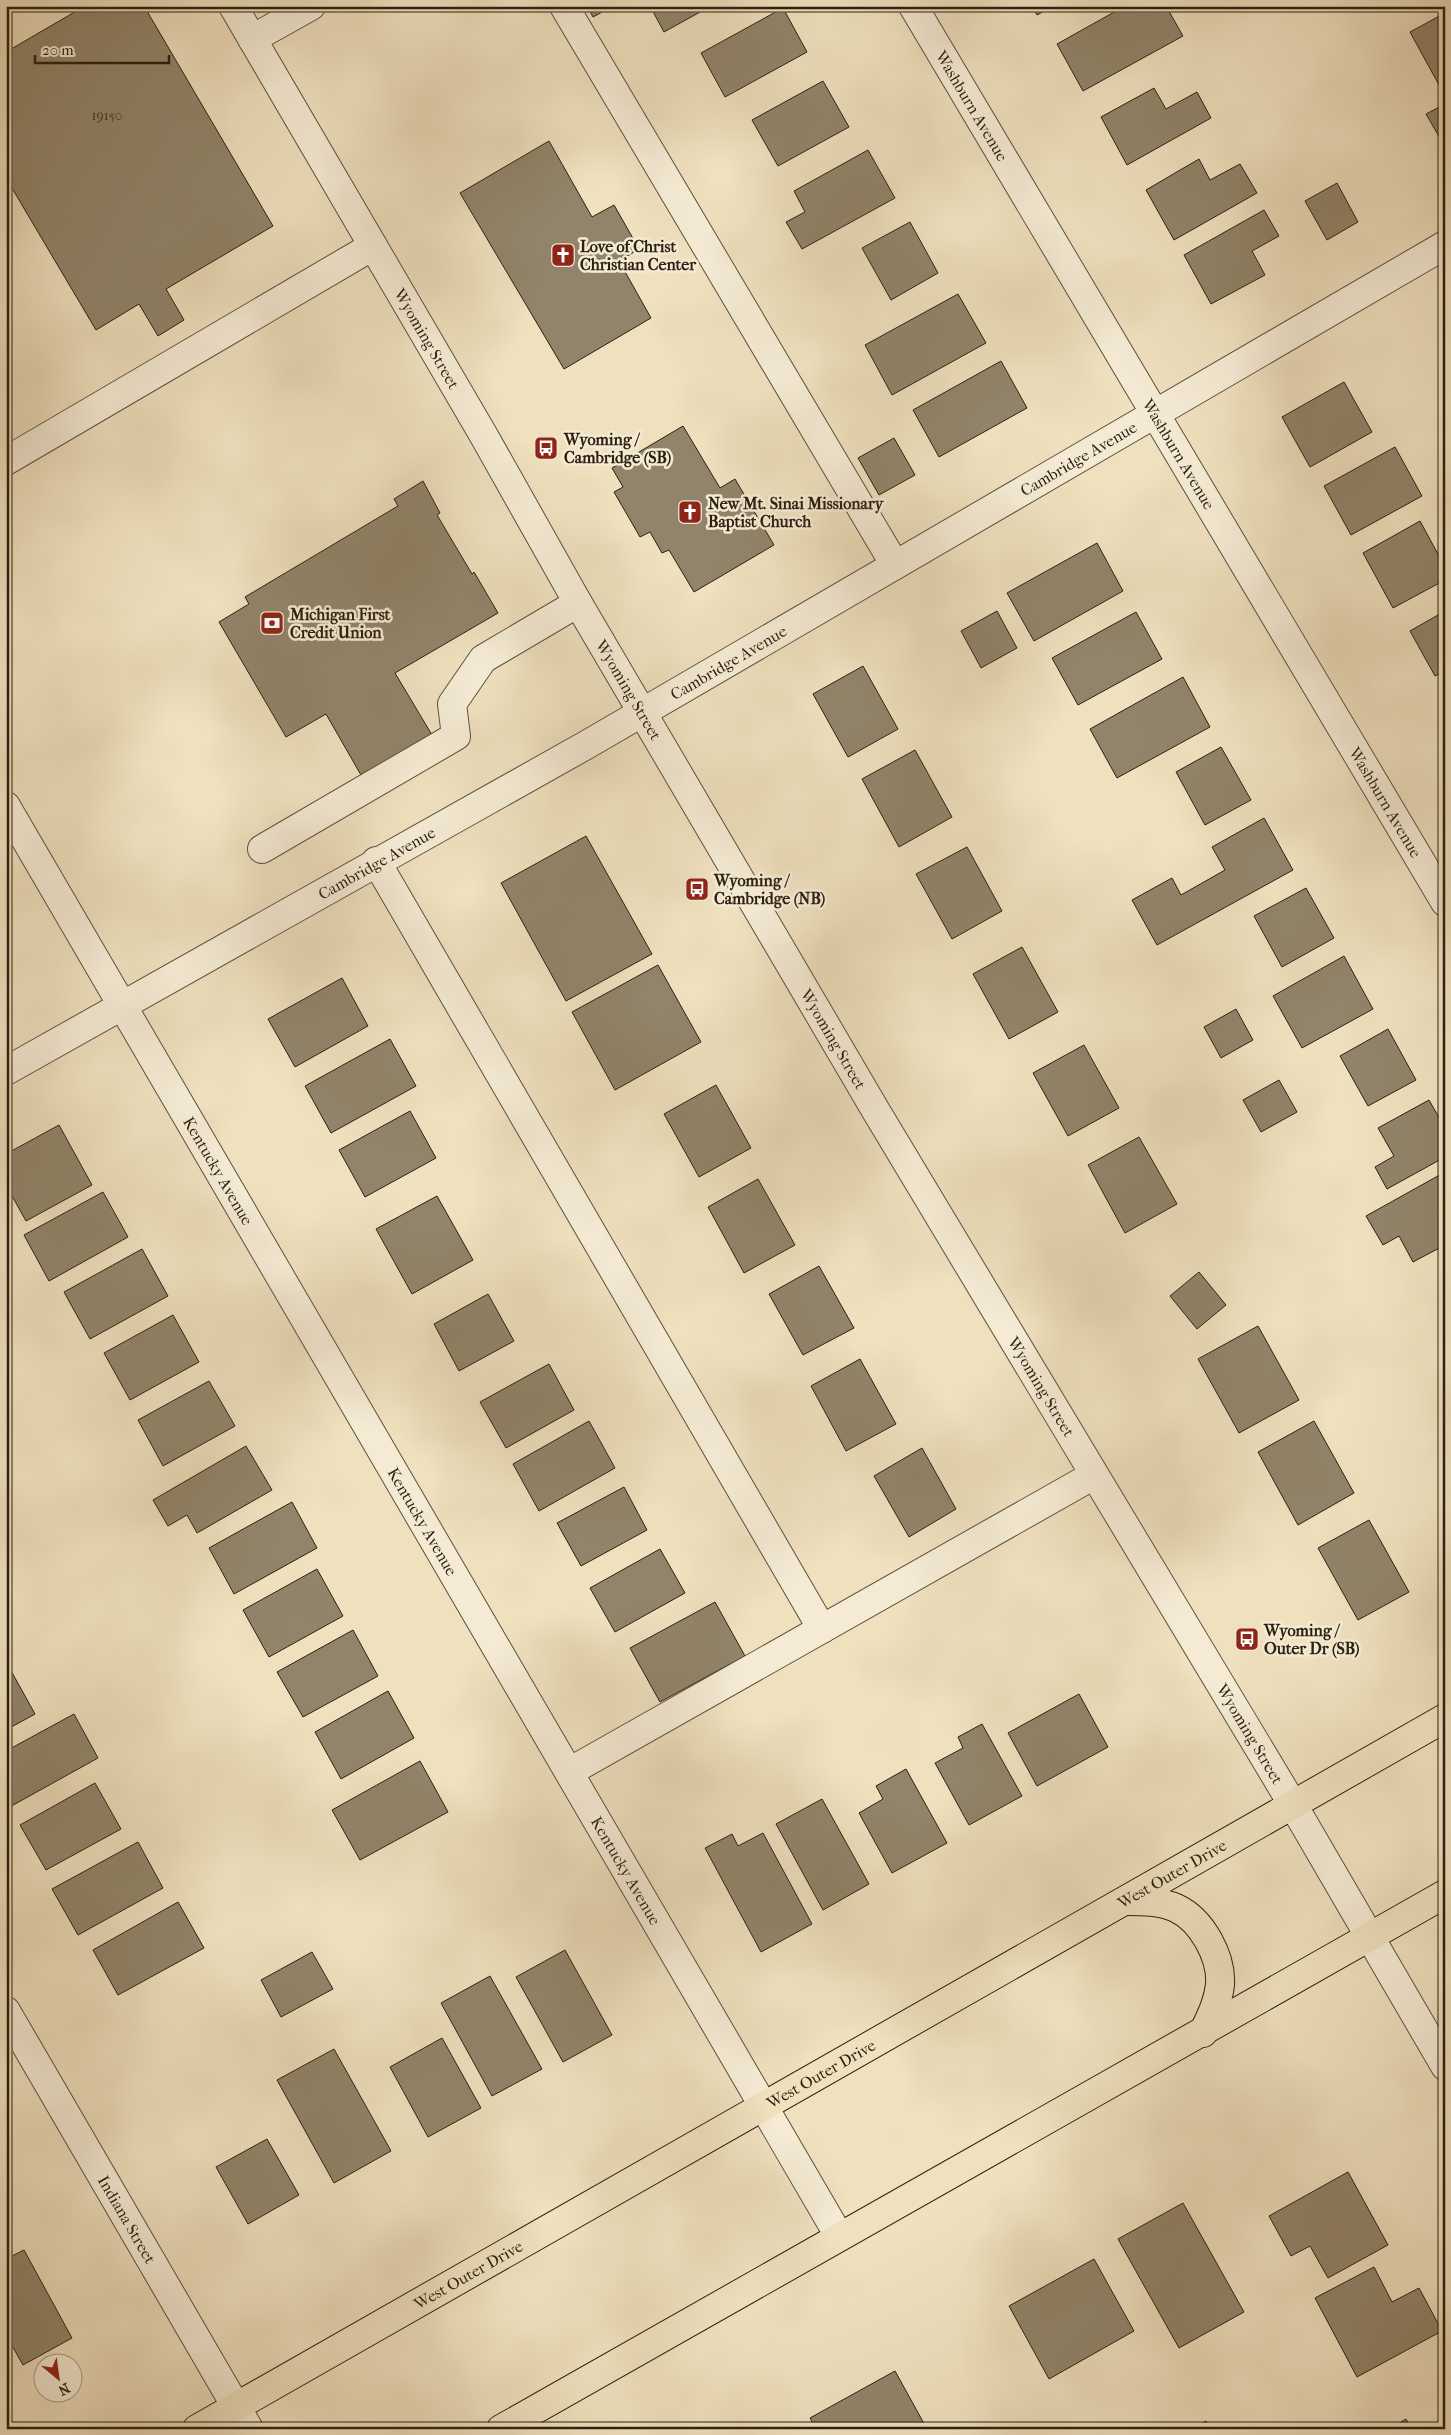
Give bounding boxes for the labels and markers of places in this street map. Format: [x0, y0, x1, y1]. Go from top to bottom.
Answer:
place label: Love of Christ Christian Center [580, 237, 697, 274]
church icon: Love of Christ Christian Center [550, 242, 576, 268]
place label: Wyoming / Cambridge (SB) [563, 430, 671, 468]
bus stop icon: Wyoming / Cambridge (SB) [533, 435, 559, 461]
place label: New Mt. Sinai Missionary Baptist Church [708, 494, 885, 532]
church icon: New Mt. Sinai Missionary Baptist Church [677, 499, 703, 525]
place label: Michigan First Credit Union [289, 605, 391, 642]
bank icon: Michigan First Credit Union [259, 610, 285, 636]
place label: Wyoming / Cambridge (NB) [713, 871, 825, 909]
bus stop icon: Wyoming / Cambridge (NB) [684, 876, 710, 902]
place label: Wyoming / Outer Dr (SB) [1263, 1621, 1360, 1659]
bus stop icon: Wyoming / Outer Dr (SB) [1234, 1626, 1260, 1652]

